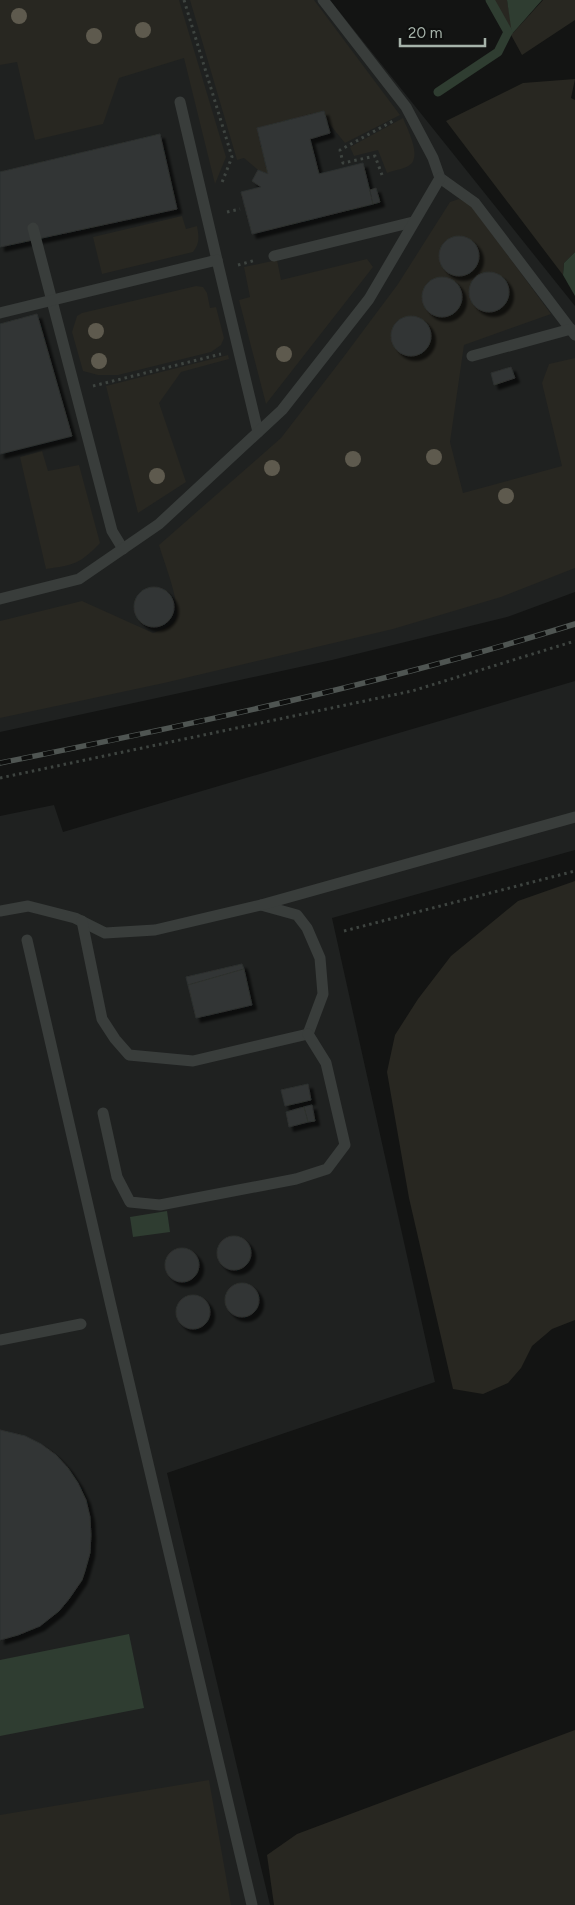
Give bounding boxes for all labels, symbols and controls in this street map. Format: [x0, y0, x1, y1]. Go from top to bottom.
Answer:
scale bar [400, 15, 485, 47]
text: 20 m [408, 24, 442, 42]

